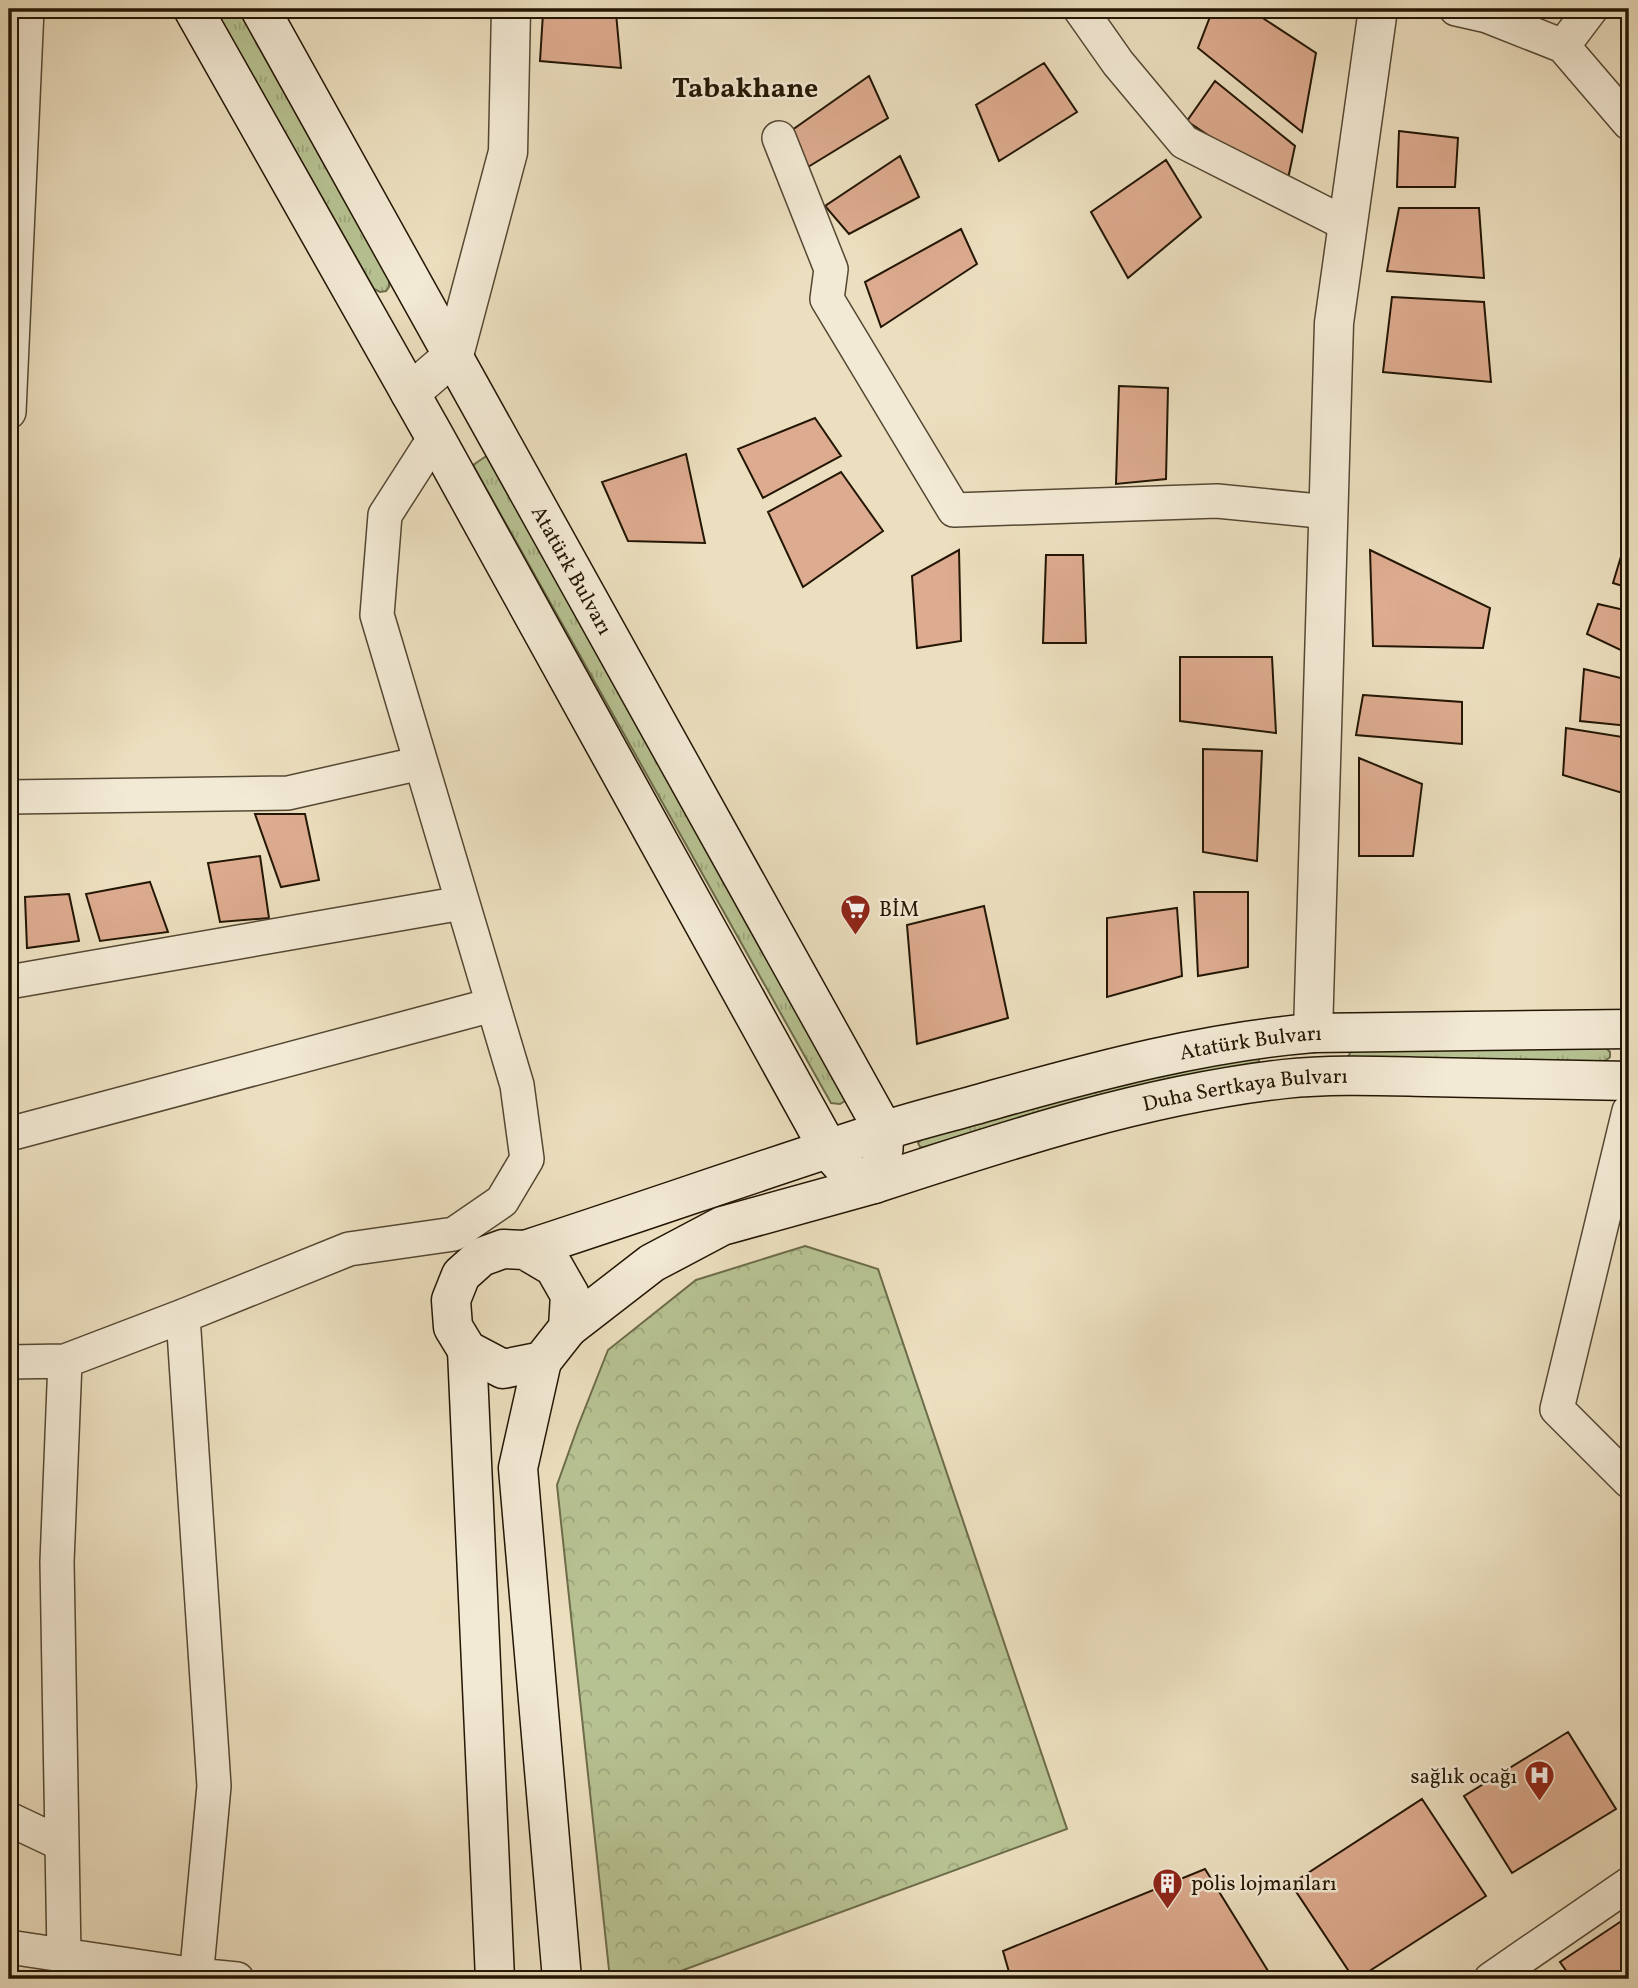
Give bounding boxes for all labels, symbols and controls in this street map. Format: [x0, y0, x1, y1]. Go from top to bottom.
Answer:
district label: Tabakhane [672, 70, 818, 109]
street label: Atatürk Bulvarı [523, 501, 618, 641]
supermarket icon: BİM [839, 892, 873, 936]
place label: BİM [879, 896, 919, 925]
street label: Atatürk Bulvarı [1177, 1020, 1322, 1068]
street label: Duha Sertkaya Bulvarı [1140, 1063, 1348, 1120]
hospital icon: sağlık ocağı [1523, 1759, 1557, 1803]
place label: sağlık ocağı [1411, 1763, 1517, 1792]
building icon: polis lojmanları [1151, 1866, 1185, 1910]
place label: polis lojmanları [1191, 1870, 1337, 1899]

